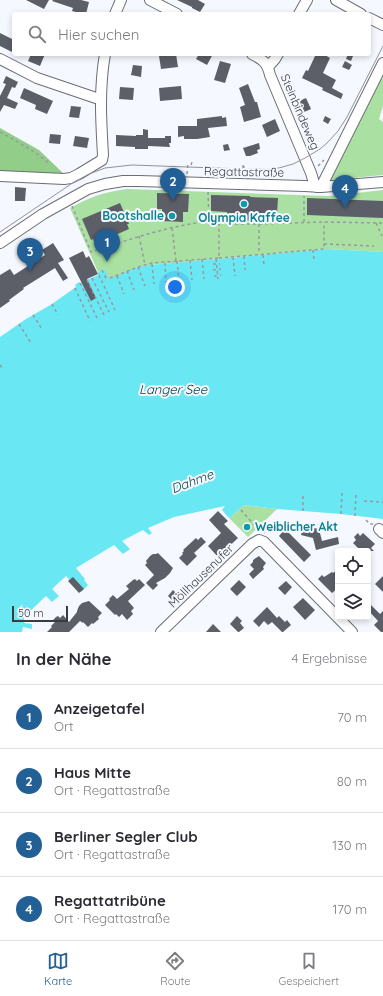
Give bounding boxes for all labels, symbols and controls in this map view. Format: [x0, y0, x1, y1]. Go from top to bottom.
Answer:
search box [12, 12, 371, 56]
icon: search [26, 23, 48, 45]
text: Hier suchen [58, 25, 139, 44]
street label: Steinbindeweg [278, 72, 323, 152]
street label: Regattastraße [204, 163, 285, 180]
pin: 2 [160, 168, 186, 201]
pin: 4 [332, 175, 358, 208]
marker: Olympia Kaffee [239, 199, 249, 209]
place label: Bootshalle [102, 208, 164, 223]
place label: Olympia Kaffee [198, 210, 290, 225]
marker: Bootshalle [167, 211, 177, 221]
pin: 1 [94, 229, 120, 262]
pin: 3 [17, 238, 43, 271]
your location [165, 277, 185, 297]
water label: Langer See [139, 381, 208, 397]
water label: Dahme [169, 465, 216, 496]
place label: Weiblicher Akt [255, 519, 338, 534]
marker: Weiblicher Akt [242, 522, 252, 532]
street label: Möllhausenufer [165, 540, 237, 611]
map controls [335, 548, 371, 620]
button: locate [335, 548, 371, 584]
button: layers [335, 584, 371, 620]
scale bar [12, 604, 68, 623]
text: 50 m [18, 606, 44, 620]
text: In der Nähe [16, 648, 112, 669]
text: 4 Ergebnisse [291, 650, 367, 666]
text: Anzeigetafel [54, 699, 145, 718]
text: 1 [26, 709, 32, 725]
text: 70 m [337, 709, 367, 725]
text: Ort [54, 718, 73, 734]
text: Haus Mitte [54, 763, 131, 782]
text: 2 [25, 773, 33, 789]
text: 80 m [337, 773, 367, 789]
text: Ort · Regattastraße [54, 782, 170, 798]
text: Berliner Segler Club [54, 827, 198, 846]
text: 3 [26, 837, 32, 853]
text: 130 m [332, 837, 367, 853]
text: Ort · Regattastraße [54, 846, 170, 862]
text: Regattatribüne [54, 891, 166, 910]
text: 4 [25, 901, 33, 917]
text: 170 m [332, 901, 367, 917]
text: Ort · Regattastraße [54, 910, 170, 926]
tab: Karte [44, 950, 72, 988]
tab: Route [160, 950, 190, 988]
tab: Gespeichert [279, 950, 339, 988]

